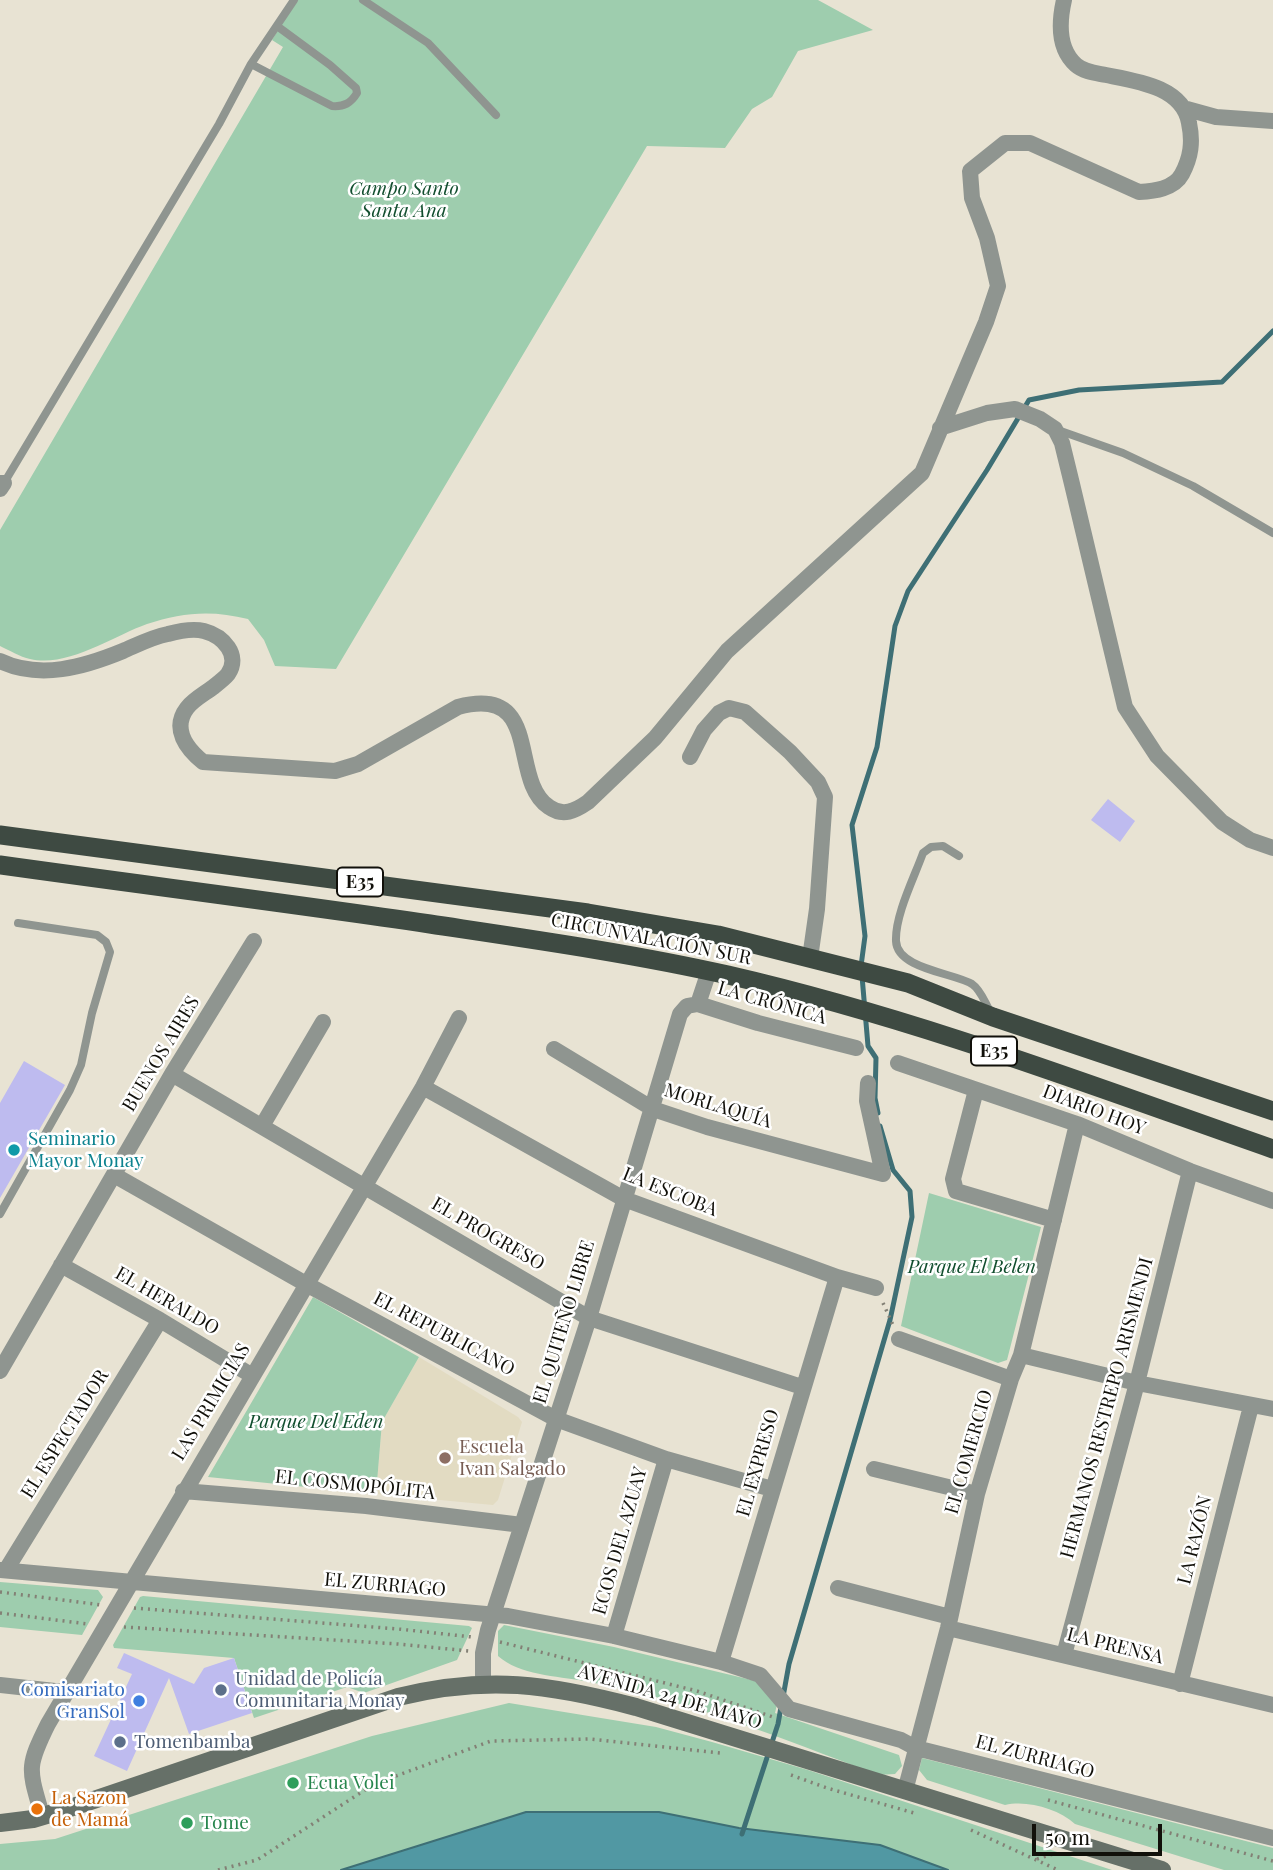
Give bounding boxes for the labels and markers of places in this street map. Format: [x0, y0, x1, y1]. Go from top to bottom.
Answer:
place label: Seminario Mayor Monay [28, 1128, 144, 1172]
marker: Seminario Mayor Monay [6, 1142, 22, 1158]
place label: Escuela Ivan Salgado [459, 1436, 566, 1480]
marker: Escuela Ivan Salgado [437, 1450, 453, 1466]
place label: Unidad de Policía Comunitaria Monay [235, 1668, 405, 1712]
place label: Comisariato GranSol [21, 1679, 125, 1723]
marker: Unidad de Policía Comunitaria Monay [213, 1682, 229, 1698]
marker: Comisariato GranSol [131, 1693, 147, 1709]
place label: Tomenbamba [134, 1731, 250, 1753]
marker: Tomenbamba [112, 1734, 128, 1750]
place label: Ecua Volei [307, 1772, 395, 1794]
marker: Ecua Volei [285, 1775, 301, 1791]
place label: La Sazon de Mamá [51, 1787, 129, 1831]
marker: La Sazon de Mamá [29, 1801, 45, 1817]
place label: Tome [201, 1812, 249, 1834]
marker: Tome [179, 1815, 195, 1831]

